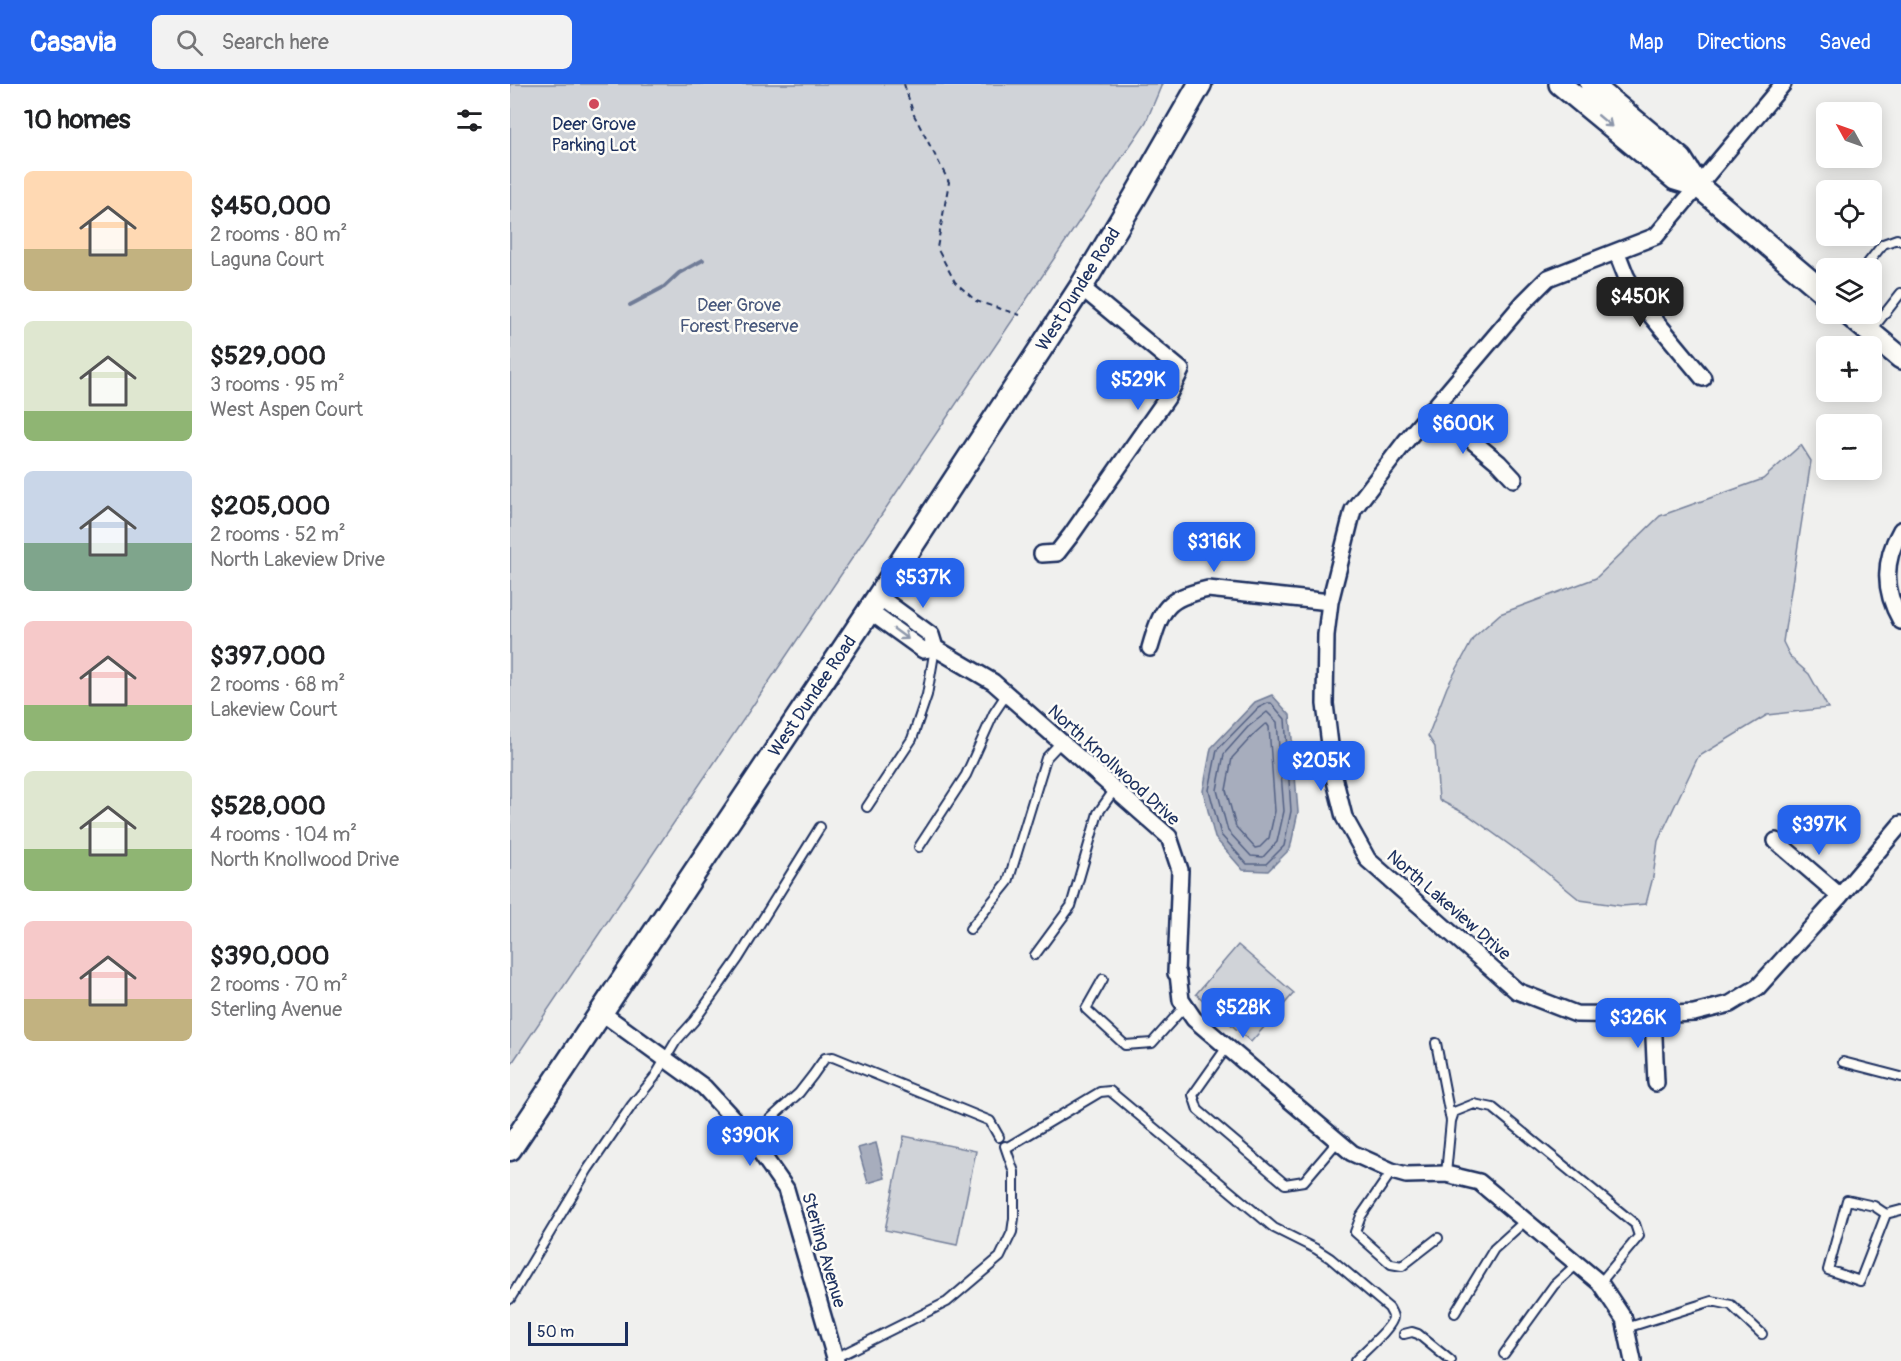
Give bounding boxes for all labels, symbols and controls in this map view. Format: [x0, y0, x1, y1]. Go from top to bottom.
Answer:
search box [152, 15, 572, 69]
text: Casavia [30, 25, 116, 60]
icon: search [173, 26, 206, 59]
text: Search here [221, 28, 329, 56]
text: Map [1629, 29, 1664, 56]
text: Directions [1697, 29, 1786, 56]
text: Saved [1819, 29, 1871, 56]
marker: Deer Grove Parking Lot [587, 97, 601, 111]
north arrow [1816, 102, 1882, 168]
map controls [1816, 102, 1882, 480]
text: 10 homes [24, 104, 130, 136]
icon: filters [453, 104, 486, 137]
place label: Deer Grove Parking Lot [552, 113, 637, 157]
one-way arrow [1597, 115, 1613, 128]
button: locate [1816, 180, 1882, 246]
text: $450,000 [210, 190, 331, 222]
icon: home [72, 195, 144, 267]
text: 2 rooms · 80 m² [210, 222, 347, 247]
street label: West Dundee Road [1031, 223, 1126, 355]
text: Laguna Court [210, 247, 324, 272]
button: layers [1816, 258, 1882, 324]
pin: $450K [1598, 277, 1682, 328]
text: $450K [1611, 284, 1670, 309]
park label: Deer Grove Forest Preserve [680, 294, 798, 338]
button: + [1816, 336, 1882, 402]
text: $529,000 [210, 340, 326, 372]
icon: home [72, 345, 144, 417]
pin: $529K [1096, 360, 1180, 411]
text: $529K [1110, 367, 1166, 392]
text: 3 rooms · 95 m² [210, 372, 345, 397]
text: West Aspen Court [210, 397, 363, 422]
pin: $600K [1421, 404, 1505, 455]
text: $600K [1432, 411, 1494, 436]
button: − [1816, 414, 1882, 480]
text: $205,000 [210, 490, 330, 522]
icon: home [72, 495, 144, 567]
text: 2 rooms · 52 m² [210, 522, 346, 547]
pin: $316K [1172, 522, 1256, 573]
text: $316K [1187, 529, 1241, 554]
text: North Lakeview Drive [210, 547, 385, 572]
pin: $537K [881, 558, 965, 609]
text: $537K [895, 565, 951, 590]
one-way arrow [892, 628, 908, 640]
street label: West Dundee Road [763, 631, 862, 761]
text: $397,000 [210, 640, 326, 672]
icon: home [72, 645, 144, 717]
text: 2 rooms · 68 m² [210, 672, 345, 697]
text: Lakeview Court [210, 697, 337, 722]
street label: North Knollwood Drive [1043, 700, 1185, 831]
pin: $205K [1279, 741, 1363, 792]
text: $205K [1292, 748, 1350, 773]
text: $528,000 [210, 790, 326, 822]
icon: home [72, 795, 144, 867]
pin: $397K [1777, 805, 1861, 856]
text: $397K [1792, 812, 1846, 837]
text: 4 rooms · 104 m² [210, 822, 357, 847]
street label: North Lakeview Drive [1382, 845, 1516, 966]
text: North Knollwood Drive [210, 847, 399, 872]
text: $390,000 [210, 940, 330, 972]
icon: home [72, 945, 144, 1017]
text: 2 rooms · 70 m² [210, 972, 348, 997]
pin: $528K [1201, 988, 1285, 1039]
text: $528K [1216, 995, 1271, 1020]
text: Sterling Avenue [210, 997, 342, 1022]
pin: $326K [1596, 998, 1680, 1049]
text: $326K [1610, 1005, 1666, 1030]
pin: $390K [708, 1116, 792, 1167]
text: $390K [721, 1123, 779, 1148]
street label: Sterling Avenue [796, 1190, 851, 1311]
scale bar [528, 1319, 628, 1346]
text: 50 m [537, 1322, 574, 1342]

